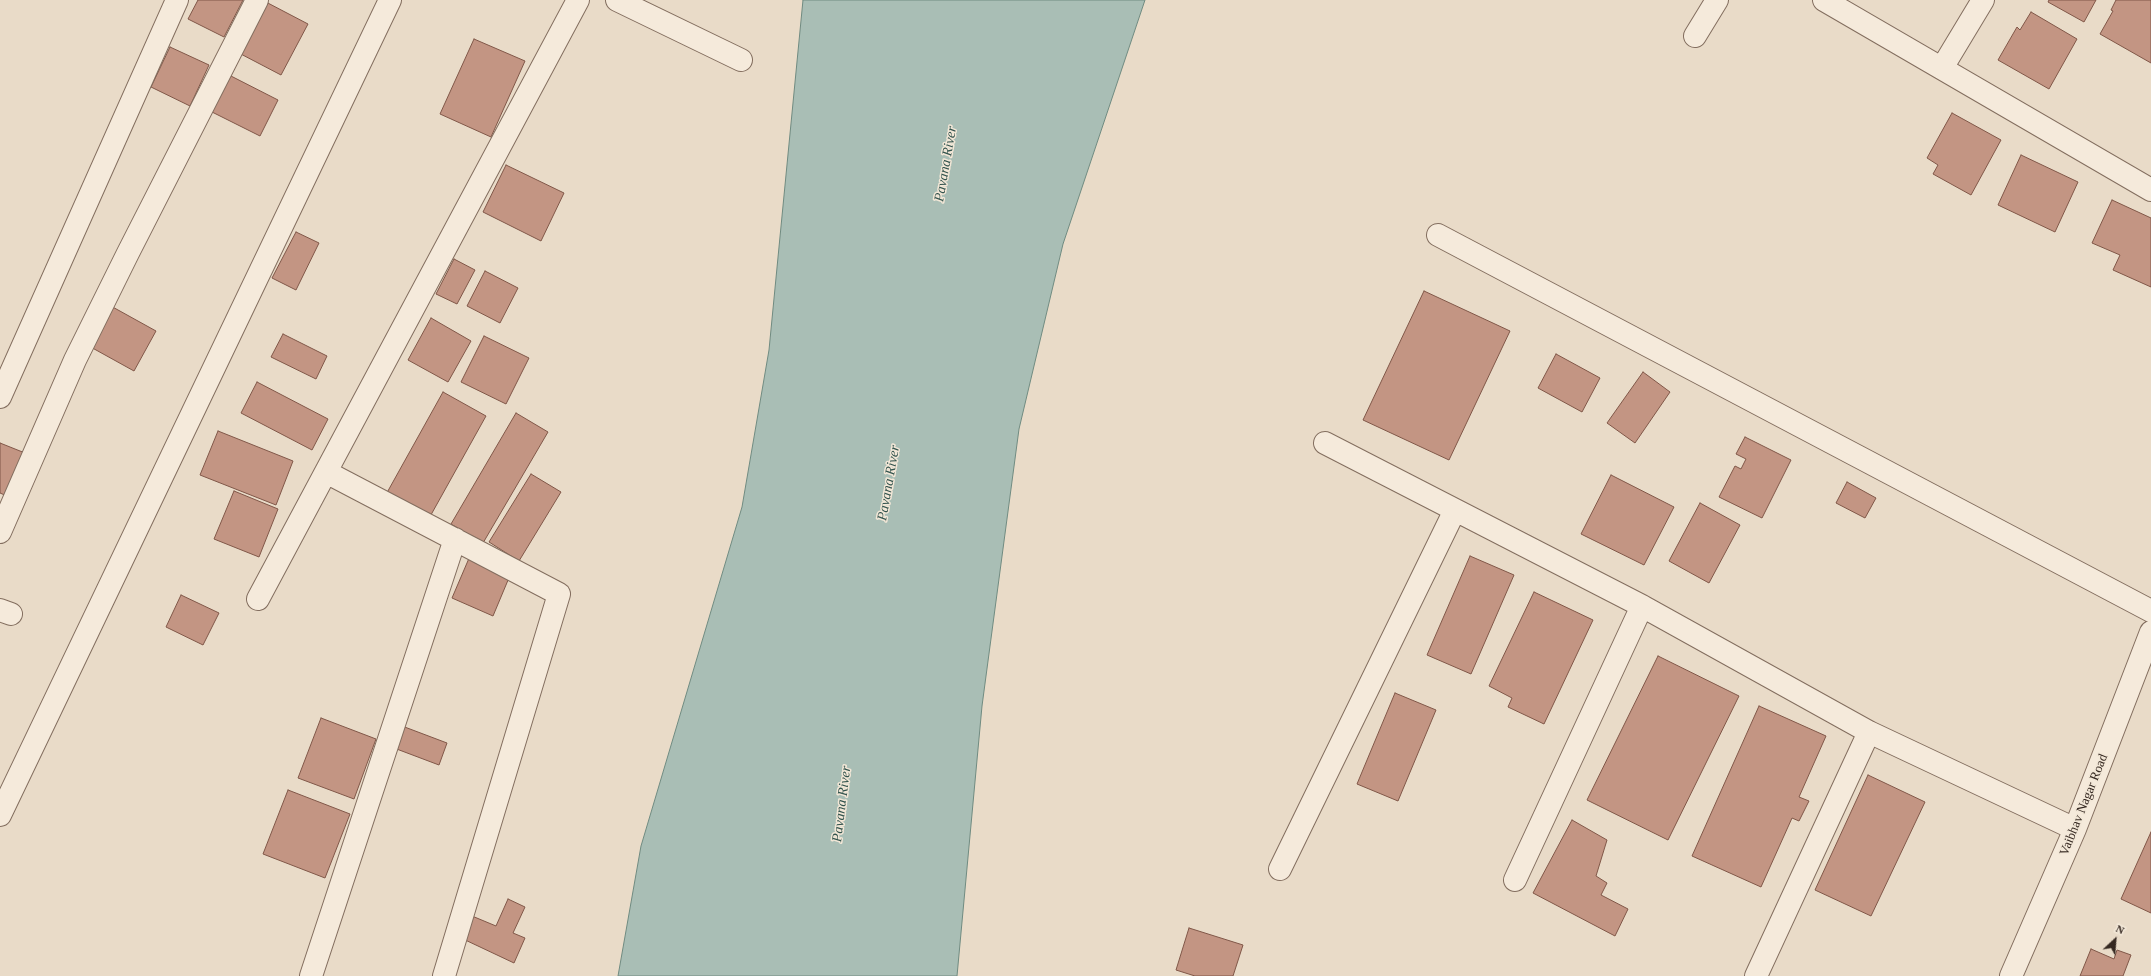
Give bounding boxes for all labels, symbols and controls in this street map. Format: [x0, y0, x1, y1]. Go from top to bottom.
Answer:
water label: Pavana River [931, 125, 961, 203]
water label: Pavana River [874, 444, 904, 522]
street label: Vaibhav Nagar Road [2056, 752, 2112, 858]
water label: Pavana River [829, 765, 855, 843]
north arrow [2095, 920, 2135, 960]
text: N [2114, 922, 2126, 936]

